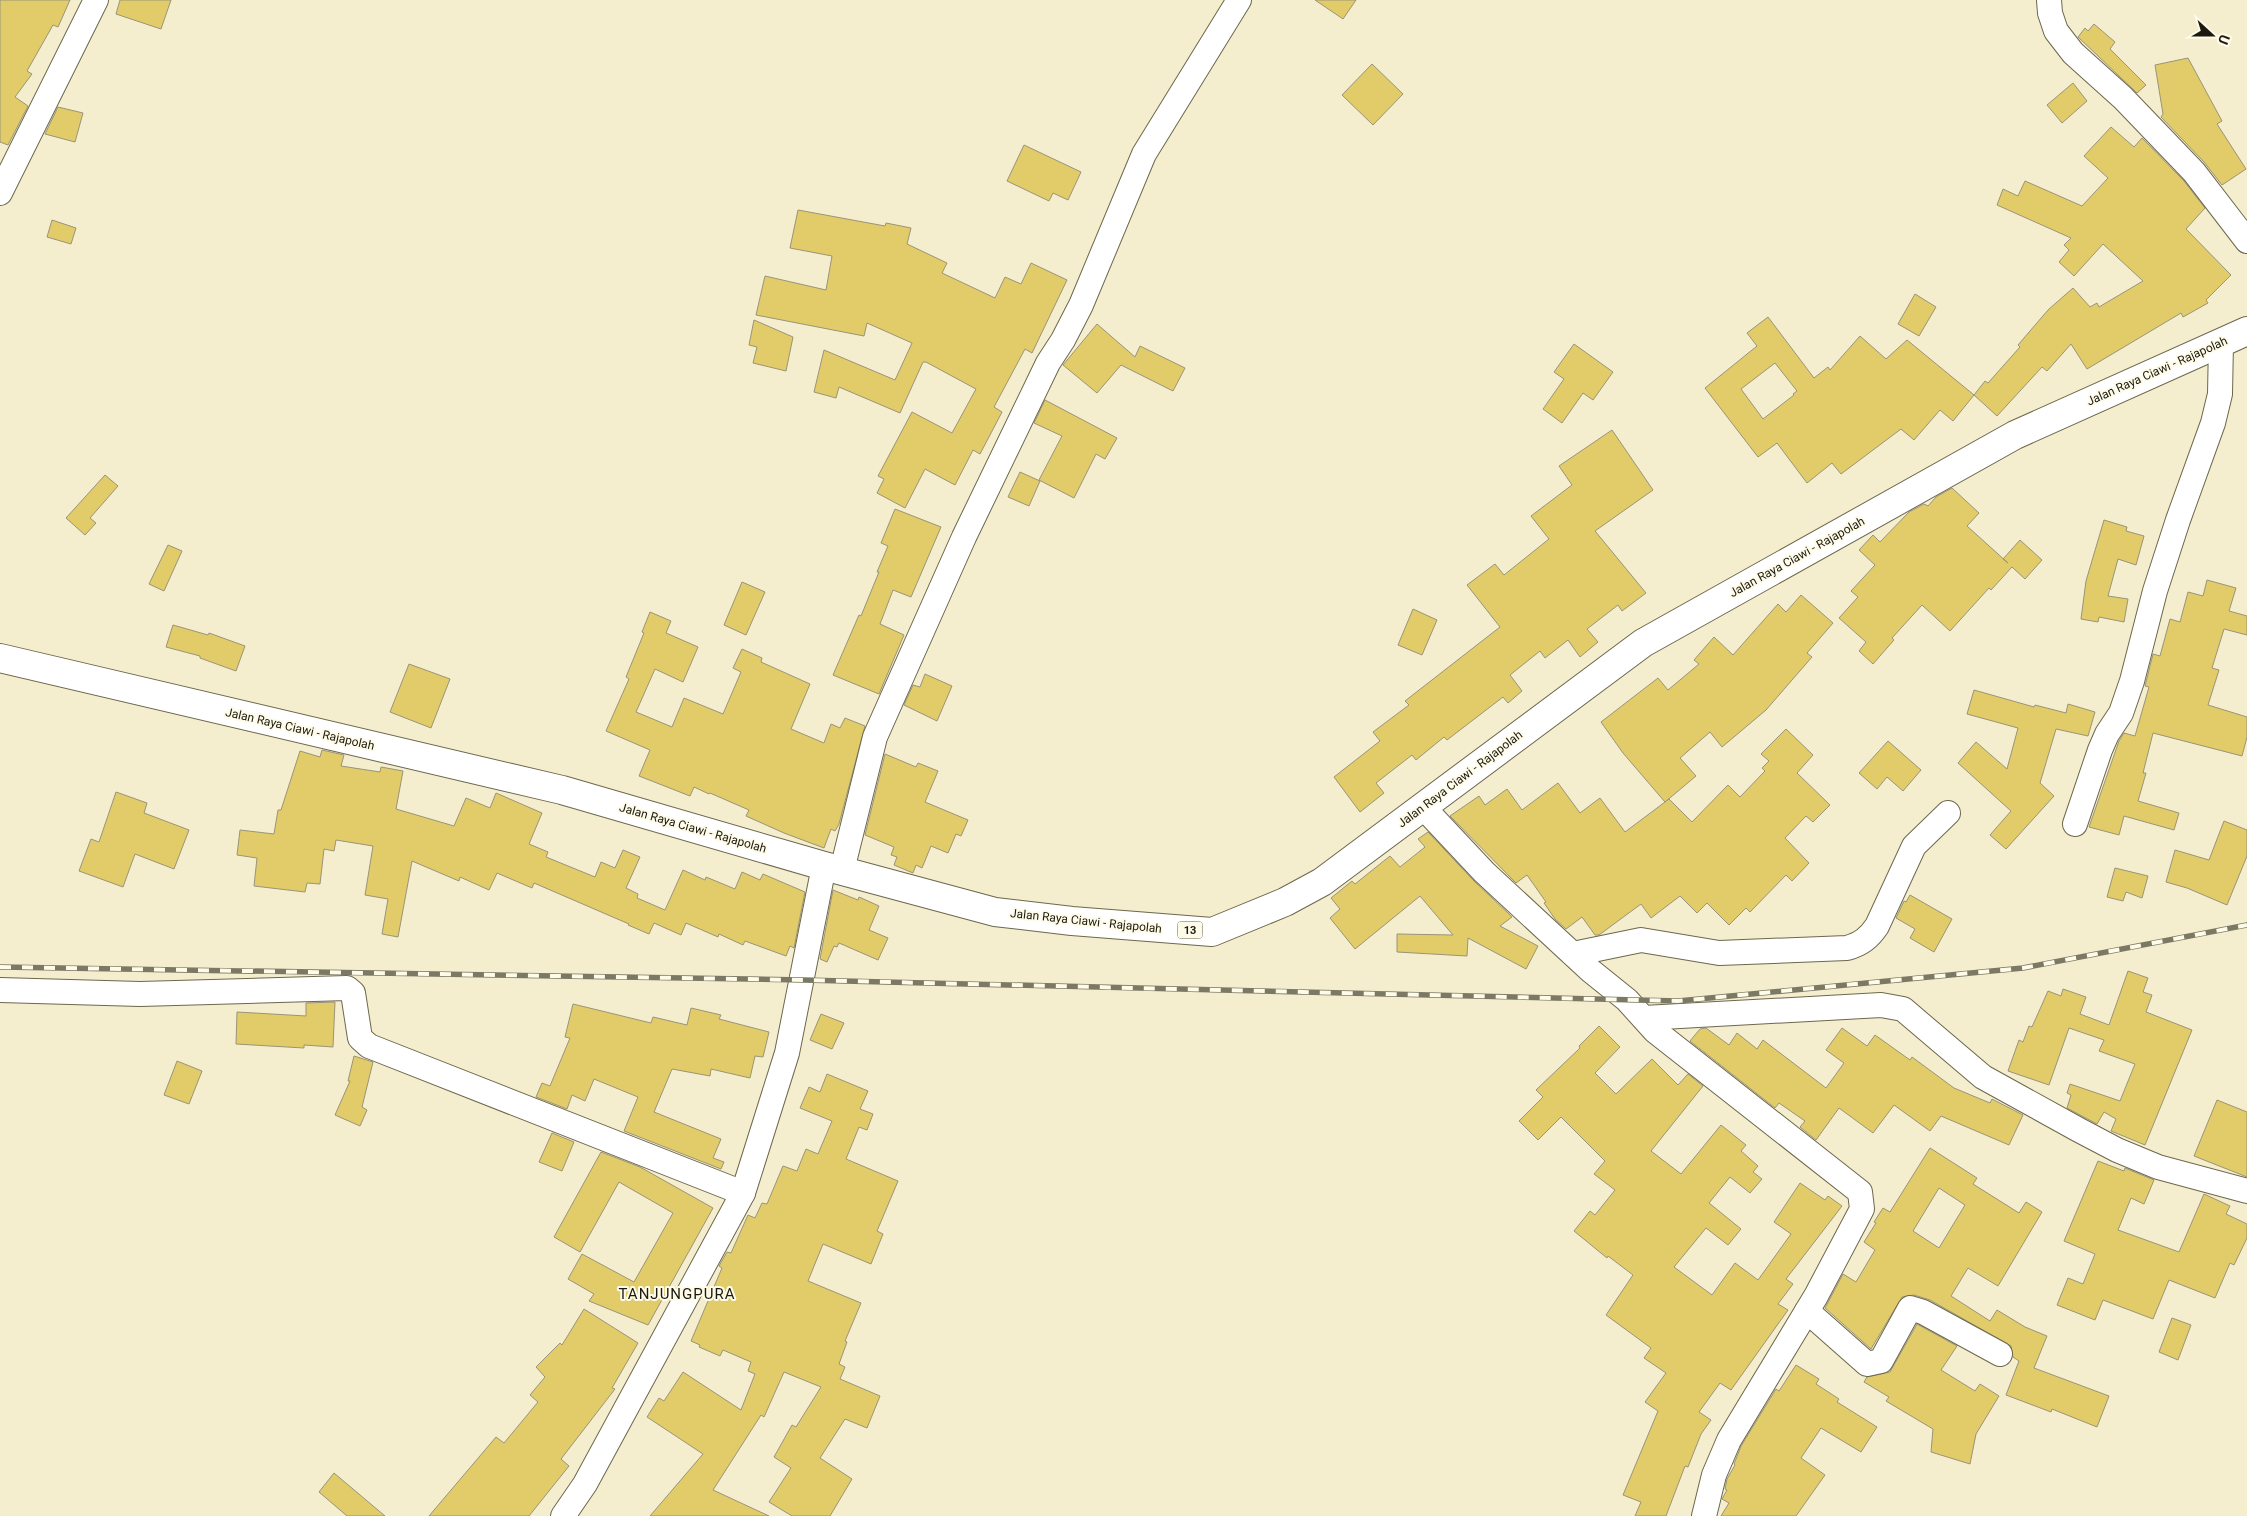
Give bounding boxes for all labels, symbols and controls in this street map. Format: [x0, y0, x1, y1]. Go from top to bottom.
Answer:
north arrow [2187, 10, 2237, 60]
text: U [2215, 32, 2233, 47]
street label: Jalan Raya Ciawi - Rajapolah [2084, 334, 2230, 408]
street label: Jalan Raya Ciawi - Rajapolah [1727, 514, 1867, 600]
street label: Jalan Raya Ciawi - Rajapolah [224, 705, 376, 753]
street label: Jalan Raya Ciawi - Rajapolah [1395, 728, 1525, 830]
street label: Jalan Raya Ciawi - Rajapolah [618, 800, 768, 856]
street label: Jalan Raya Ciawi - Rajapolah [1009, 906, 1163, 936]
road number: 13 [1178, 922, 1202, 938]
district label: TANJUNGPURA [619, 1285, 736, 1303]

